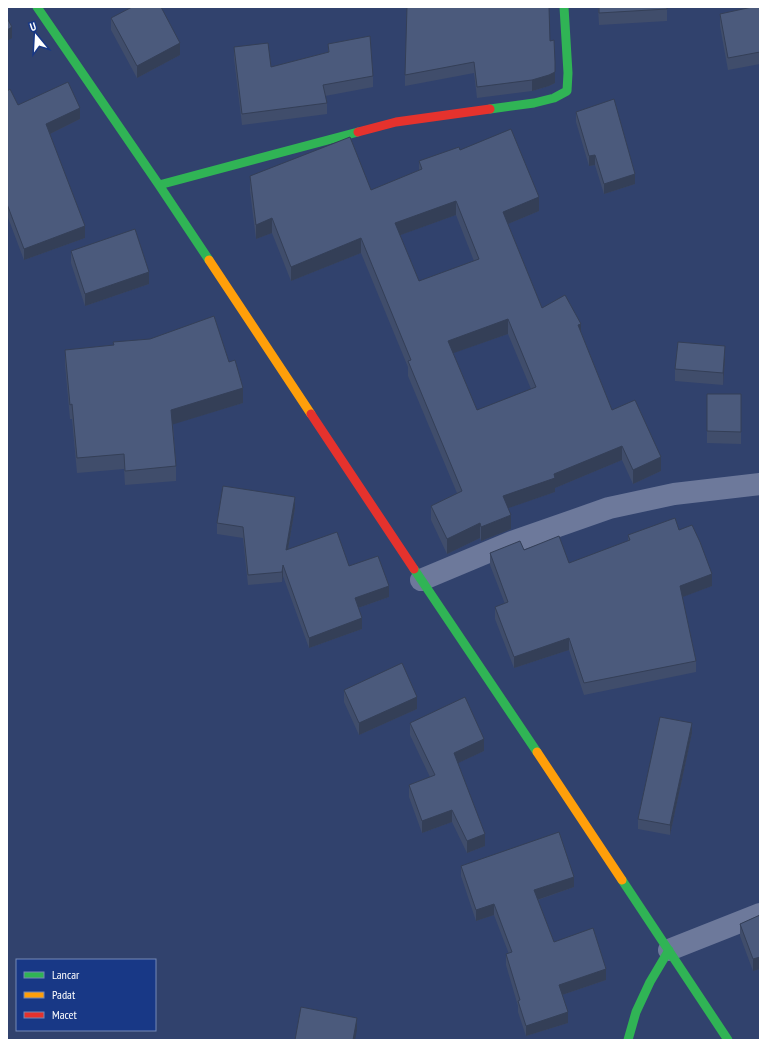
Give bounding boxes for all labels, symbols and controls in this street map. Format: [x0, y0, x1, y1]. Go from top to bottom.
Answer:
north arrow [16, 16, 56, 56]
text: U [28, 19, 38, 34]
legend [16, 959, 156, 1031]
text: Lancar [52, 967, 80, 982]
text: Padat [52, 987, 76, 1002]
text: Macet [52, 1007, 77, 1022]

